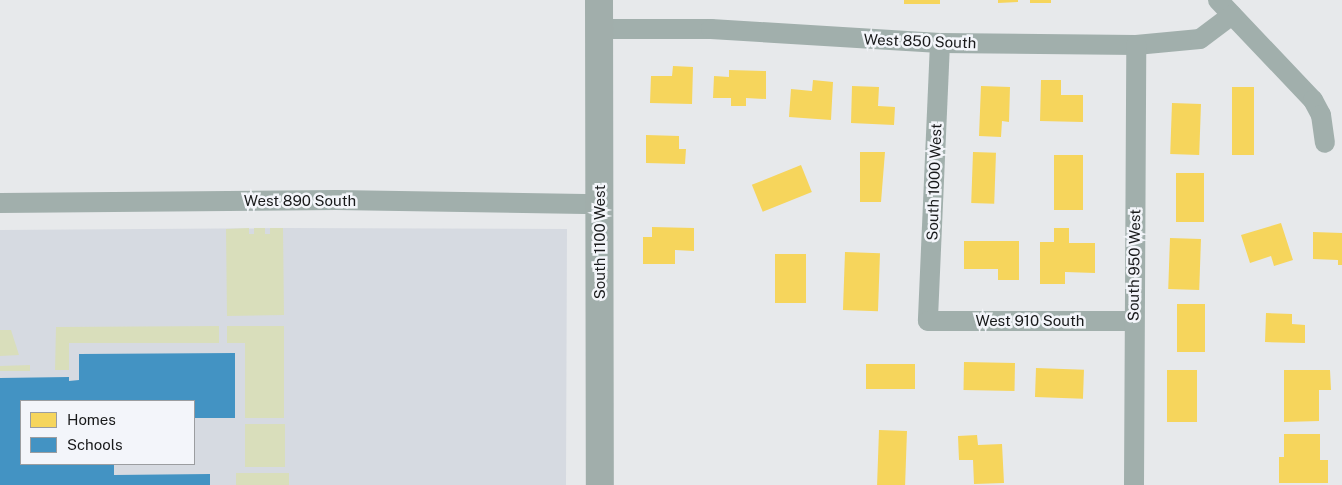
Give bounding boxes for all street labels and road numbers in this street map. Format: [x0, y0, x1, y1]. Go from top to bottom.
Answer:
street label: West 850 South [863, 30, 977, 52]
street label: South 1000 West [923, 123, 945, 241]
street label: South 1100 West [591, 185, 609, 299]
street label: West 890 South [244, 192, 356, 210]
street label: South 950 West [1124, 209, 1144, 321]
street label: West 910 South [976, 312, 1084, 330]

